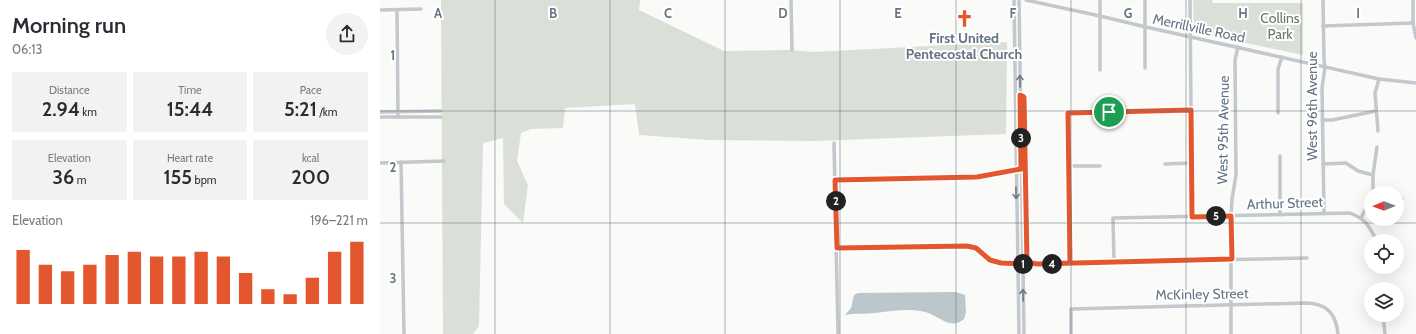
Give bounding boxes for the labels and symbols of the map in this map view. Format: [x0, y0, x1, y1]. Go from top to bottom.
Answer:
text: A [434, 5, 443, 21]
text: B [549, 5, 557, 21]
text: C [664, 5, 672, 21]
text: D [778, 5, 788, 21]
text: E [894, 5, 902, 21]
text: F [1010, 5, 1017, 21]
text: G [1124, 5, 1133, 21]
text: H [1238, 5, 1248, 21]
text: I [1356, 5, 1360, 21]
church icon: First United Pentecostal Church [954, 8, 974, 28]
street label: Merrillville Road [1151, 9, 1247, 47]
park label: Collins Park [1260, 9, 1300, 43]
place label: First United Pentecostal Church [906, 29, 1022, 63]
text: 1 [391, 47, 395, 63]
street label: West 96th Avenue [1303, 51, 1321, 161]
one-way arrow [1016, 75, 1024, 88]
street label: West 95th Avenue [1213, 75, 1233, 185]
pin [1092, 95, 1126, 129]
pin: 3 [1011, 128, 1031, 148]
text: 2 [390, 159, 397, 175]
one-way arrow [1012, 186, 1020, 199]
north arrow [1364, 186, 1404, 226]
pin: 2 [826, 191, 846, 211]
street label: Arthur Street [1247, 193, 1324, 213]
pin: 5 [1206, 206, 1226, 226]
pin: 1 [1013, 254, 1033, 274]
pin: 4 [1042, 254, 1062, 274]
text: 3 [389, 270, 397, 286]
street label: McKinley Street [1155, 284, 1249, 304]
one-way arrow [1020, 289, 1027, 302]

